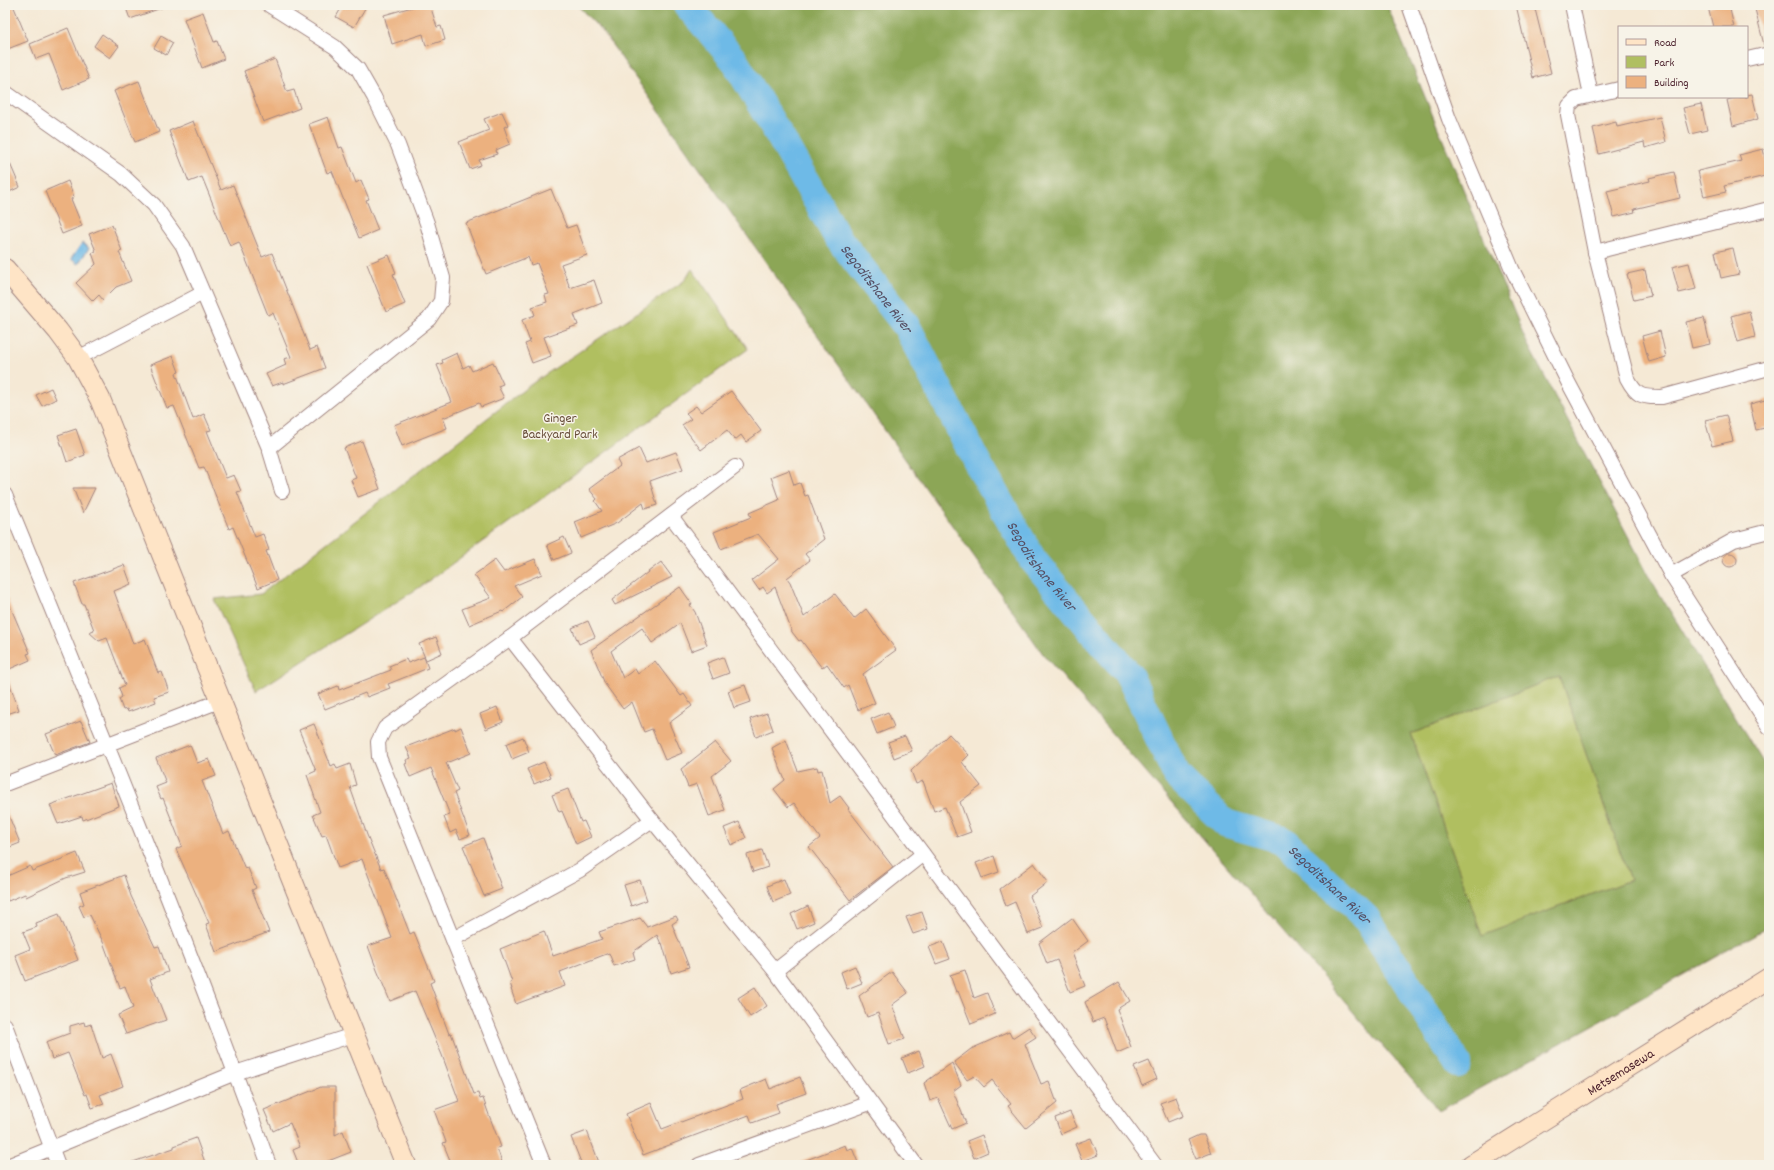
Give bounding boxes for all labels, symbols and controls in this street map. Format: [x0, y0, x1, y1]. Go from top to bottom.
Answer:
legend [1618, 26, 1748, 98]
text: Road [1654, 35, 1676, 52]
text: Park [1654, 55, 1675, 72]
text: Building [1654, 75, 1689, 92]
water label: Segoditshane River [834, 240, 918, 338]
park label: Ginger Backyard Park [522, 409, 598, 445]
water label: Segoditshane River [1000, 517, 1082, 618]
water label: Segoditshane River [1282, 841, 1377, 930]
street label: Metsemasewa [1584, 1044, 1659, 1102]

